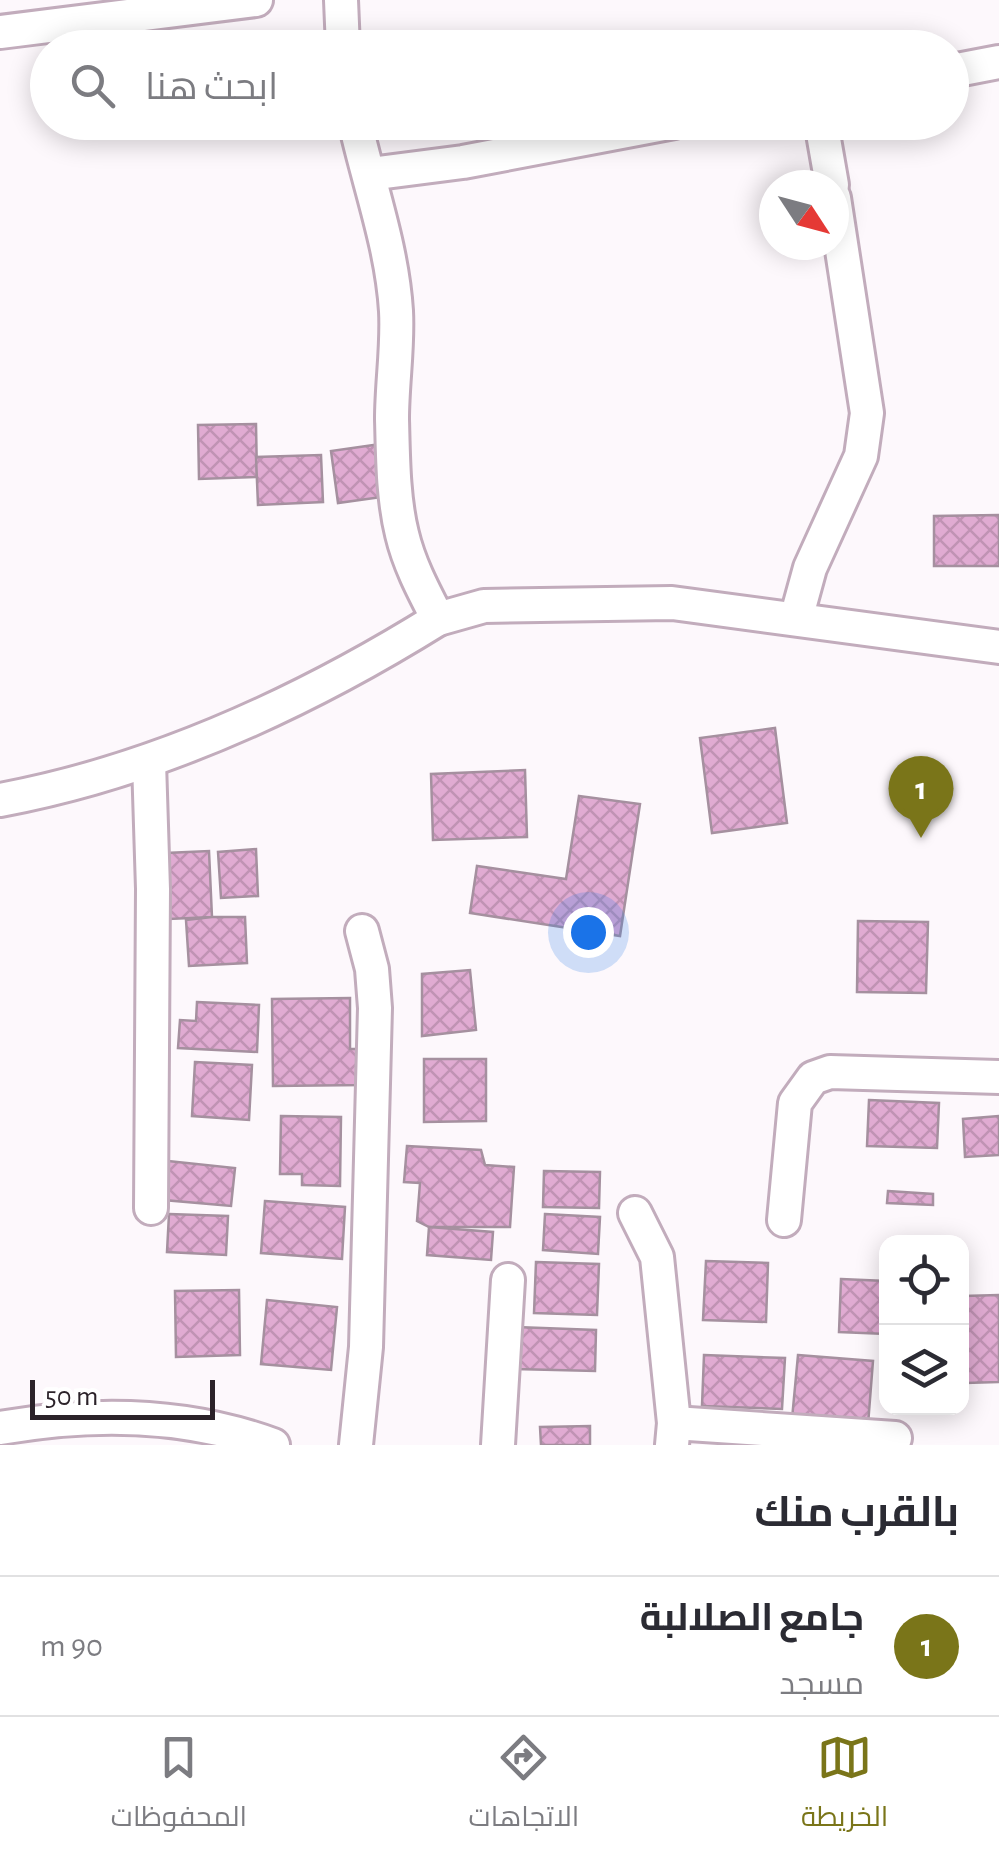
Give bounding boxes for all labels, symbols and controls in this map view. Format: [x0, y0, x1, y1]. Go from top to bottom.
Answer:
search box [30, 30, 969, 140]
icon: search [65, 58, 120, 113]
text: ابحث هنا [145, 69, 278, 107]
north arrow [759, 170, 849, 260]
pin: 1 [888, 756, 954, 838]
your location [563, 907, 614, 958]
map controls [879, 1235, 969, 1415]
button: locate [879, 1235, 969, 1325]
button: layers [879, 1325, 969, 1415]
scale bar [30, 1375, 215, 1420]
text: 50 m [45, 1383, 99, 1411]
text: بالقرب منك [755, 1492, 959, 1534]
text: جامع الصلالبة [640, 1600, 864, 1638]
text: 90 m [40, 1630, 103, 1662]
text: 1 [921, 1630, 932, 1662]
text: مسجد [780, 1668, 864, 1700]
tab: المحفوظات [111, 1730, 247, 1842]
tab: الاتجاهات [469, 1730, 579, 1842]
tab: الخريطة [801, 1730, 888, 1842]

